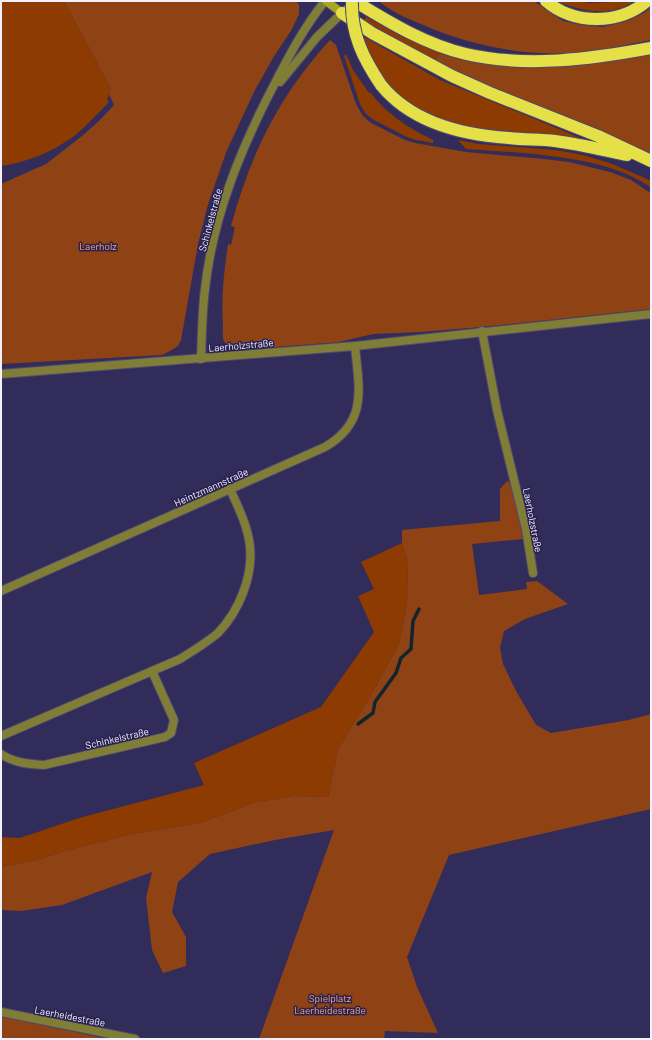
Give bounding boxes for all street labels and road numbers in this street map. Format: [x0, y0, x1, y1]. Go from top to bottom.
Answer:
street label: Schinkelstraße [196, 187, 224, 253]
street label: Laerholzstraße [208, 336, 274, 354]
street label: Heintzmannstraße [172, 465, 250, 509]
street label: Laerholzstraße [521, 487, 545, 553]
street label: Schinkelstraße [84, 725, 150, 751]
street label: Laerheidestraße [34, 1003, 106, 1029]

